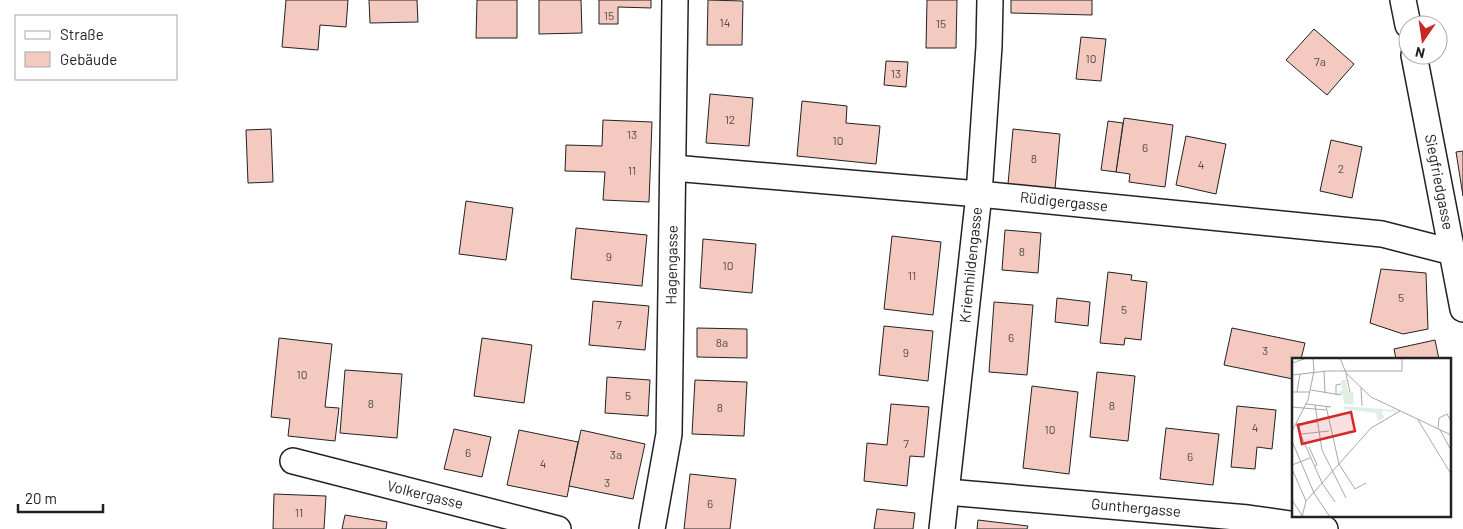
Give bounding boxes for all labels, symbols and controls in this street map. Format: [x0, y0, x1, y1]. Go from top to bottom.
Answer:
house number: 15 [604, 8, 614, 22]
legend [15, 15, 178, 80]
house number: 14 [720, 15, 730, 29]
north arrow [1398, 15, 1448, 65]
house number: 15 [936, 16, 946, 30]
text: Straße [60, 25, 104, 43]
text: N [1414, 44, 1426, 62]
text: Gebäude [60, 50, 117, 68]
house number: 10 [1086, 51, 1096, 65]
house number: 7a [1314, 54, 1326, 68]
house number: 13 [891, 66, 901, 80]
house number: 12 [725, 112, 735, 126]
house number: 13 [627, 127, 637, 141]
street label: Siegfriedgasse [1422, 132, 1458, 231]
house number: 10 [833, 133, 843, 147]
house number: 6 [1142, 140, 1148, 154]
house number: 8 [1031, 151, 1037, 165]
house number: 4 [1198, 157, 1204, 171]
house number: 2 [1338, 161, 1344, 175]
house number: 11 [628, 163, 636, 177]
street label: Rüdigergasse [1019, 187, 1109, 215]
street label: Kriemhildengasse [955, 206, 985, 324]
street label: Hagengasse [661, 225, 681, 305]
house number: 8 [1019, 244, 1025, 258]
house number: 9 [606, 249, 612, 263]
house number: 10 [723, 258, 733, 272]
house number: 11 [908, 268, 916, 282]
house number: 5 [1398, 290, 1404, 304]
house number: 5 [1121, 302, 1127, 316]
house number: 7 [616, 317, 622, 331]
house number: 6 [1008, 330, 1014, 344]
house number: 8a [716, 335, 728, 349]
house number: 3 [1262, 343, 1268, 357]
house number: 9 [903, 345, 909, 359]
inset map [1292, 358, 1450, 516]
house number: 10 [297, 367, 307, 381]
house number: 5 [625, 388, 631, 402]
house number: 8 [368, 396, 374, 410]
house number: 8 [1109, 398, 1115, 412]
house number: 8 [717, 400, 723, 414]
house number: 4 [1252, 420, 1258, 434]
house number: 10 [1045, 422, 1055, 436]
house number: 7 [903, 436, 909, 450]
house number: 6 [465, 445, 471, 459]
house number: 3a [610, 447, 622, 461]
house number: 6 [1187, 449, 1193, 463]
house number: 4 [540, 456, 546, 470]
house number: 3 [604, 475, 610, 489]
street label: Volkergasse [385, 476, 465, 512]
scale bar [18, 482, 102, 514]
text: 20 m [25, 489, 57, 507]
street label: Gunthergasse [1091, 494, 1182, 520]
house number: 6 [707, 496, 713, 510]
house number: 11 [295, 505, 303, 519]

